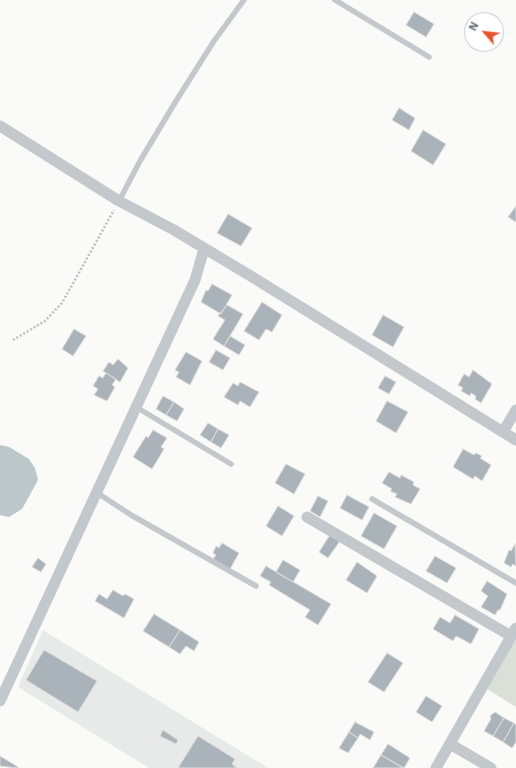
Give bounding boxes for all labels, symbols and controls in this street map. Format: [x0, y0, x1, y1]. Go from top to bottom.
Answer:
north arrow [464, 12, 504, 52]
text: N [466, 20, 481, 33]

